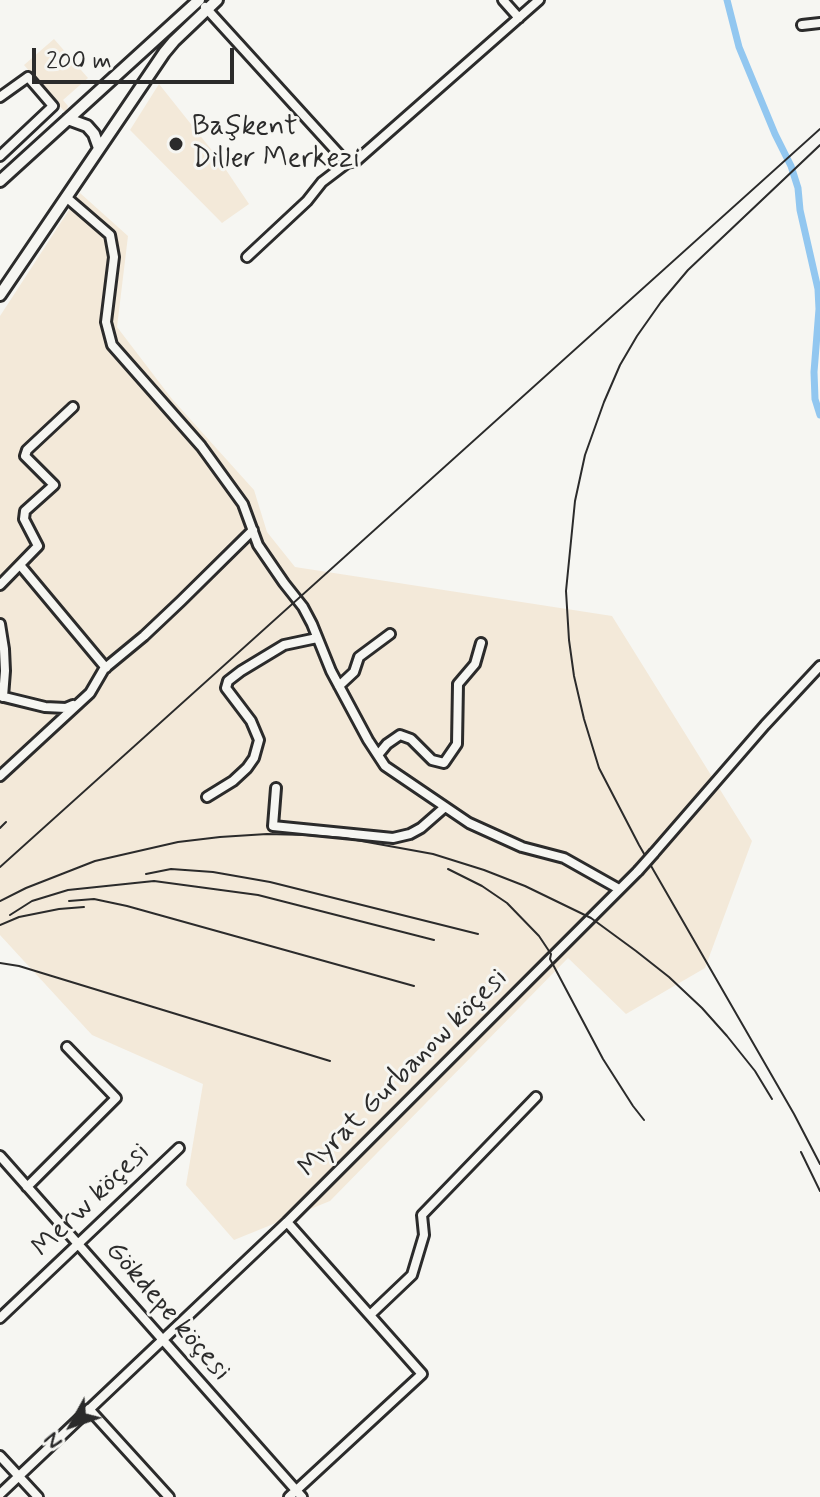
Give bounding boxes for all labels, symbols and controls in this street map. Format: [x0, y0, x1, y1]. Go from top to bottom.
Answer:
scale bar [36, 32, 238, 82]
text: 200 m [46, 46, 112, 77]
place label: Başkent Diller Merkezi [192, 111, 360, 177]
marker: Başkent Diller Merkezi [167, 135, 185, 153]
street label: Myrat Gurbanow köçesi [292, 962, 516, 1186]
street label: Merw köçesi [26, 1137, 158, 1265]
street label: Gökdepe köçesi [97, 1235, 237, 1389]
north arrow [32, 1385, 112, 1465]
text: N [38, 1426, 69, 1455]

